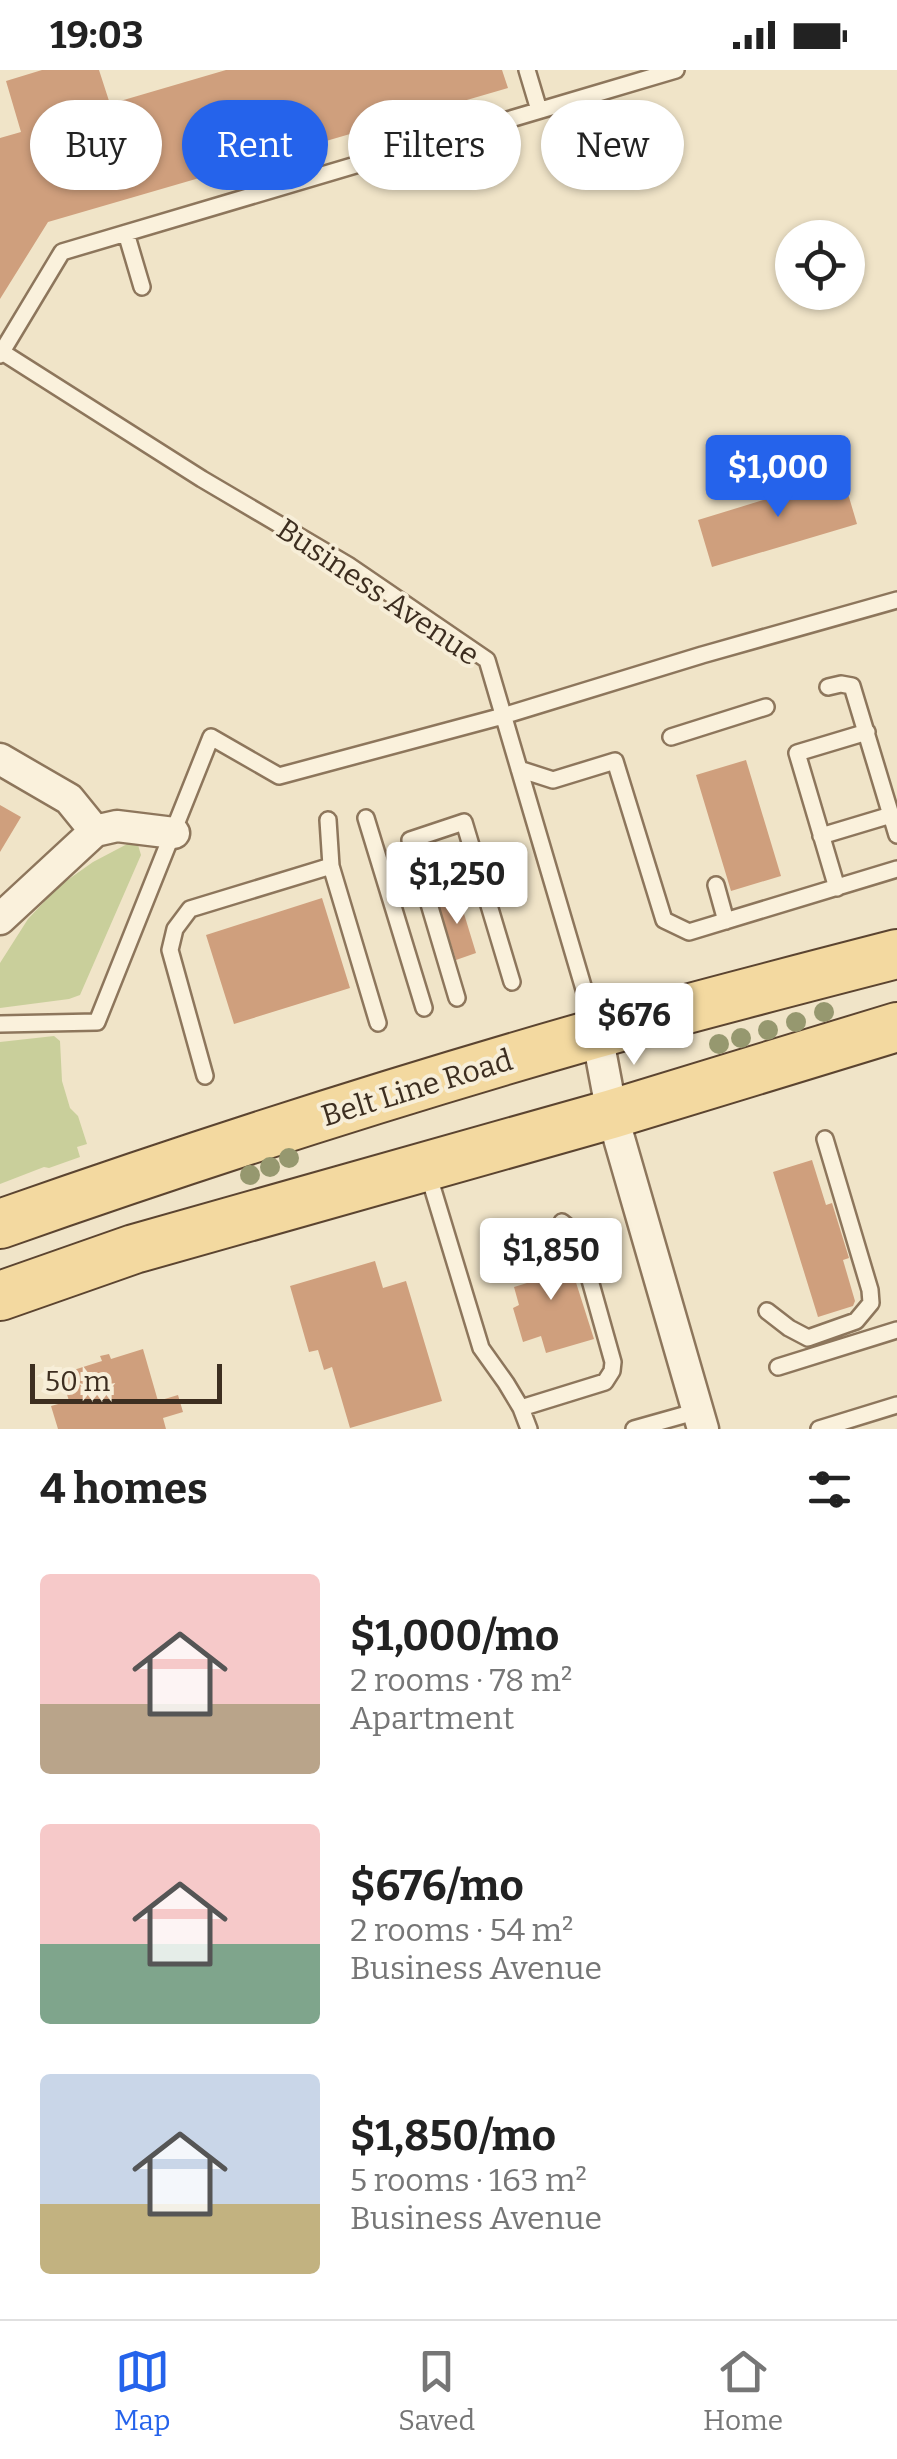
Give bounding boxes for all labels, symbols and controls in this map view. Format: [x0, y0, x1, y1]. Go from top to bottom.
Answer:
text: 19:03 [50, 12, 144, 58]
chip: Buy [30, 100, 162, 190]
chip: Rent [182, 100, 328, 190]
chip: Filters [348, 100, 521, 190]
chip: New [541, 100, 684, 190]
map controls [775, 220, 865, 310]
button: locate [775, 220, 865, 310]
pin: $1,000 [697, 435, 859, 520]
text: $1,000 [728, 448, 828, 486]
street label: Business Avenue [270, 511, 486, 673]
pin: $1,250 [376, 842, 538, 927]
text: $1,250 [408, 855, 506, 893]
pin: $676 [575, 983, 693, 1068]
text: $676 [597, 996, 671, 1034]
street label: Belt Line Road [317, 1042, 517, 1134]
pin: $1,850 [470, 1218, 632, 1303]
text: $1,850 [502, 1231, 600, 1269]
scale bar [30, 1359, 222, 1404]
text: 50 m [45, 1365, 110, 1398]
icon: filters [802, 1462, 857, 1517]
text: 4 homes [40, 1464, 208, 1514]
text: $1,000/mo [350, 1611, 559, 1661]
icon: home [120, 1614, 240, 1734]
text: 2 rooms · 78 m² [350, 1661, 572, 1699]
text: Apartment [350, 1699, 514, 1737]
text: $676/mo [350, 1861, 524, 1911]
icon: home [120, 1864, 240, 1984]
text: 2 rooms · 54 m² [350, 1911, 573, 1949]
text: Business Avenue [350, 1949, 602, 1987]
text: $1,850/mo [350, 2111, 556, 2161]
icon: home [120, 2114, 240, 2234]
text: 5 rooms · 163 m² [350, 2161, 587, 2199]
text: Business Avenue [350, 2199, 602, 2237]
tab: Map [114, 2344, 170, 2437]
tab: Saved [398, 2344, 475, 2437]
tab: Home [703, 2344, 783, 2437]

